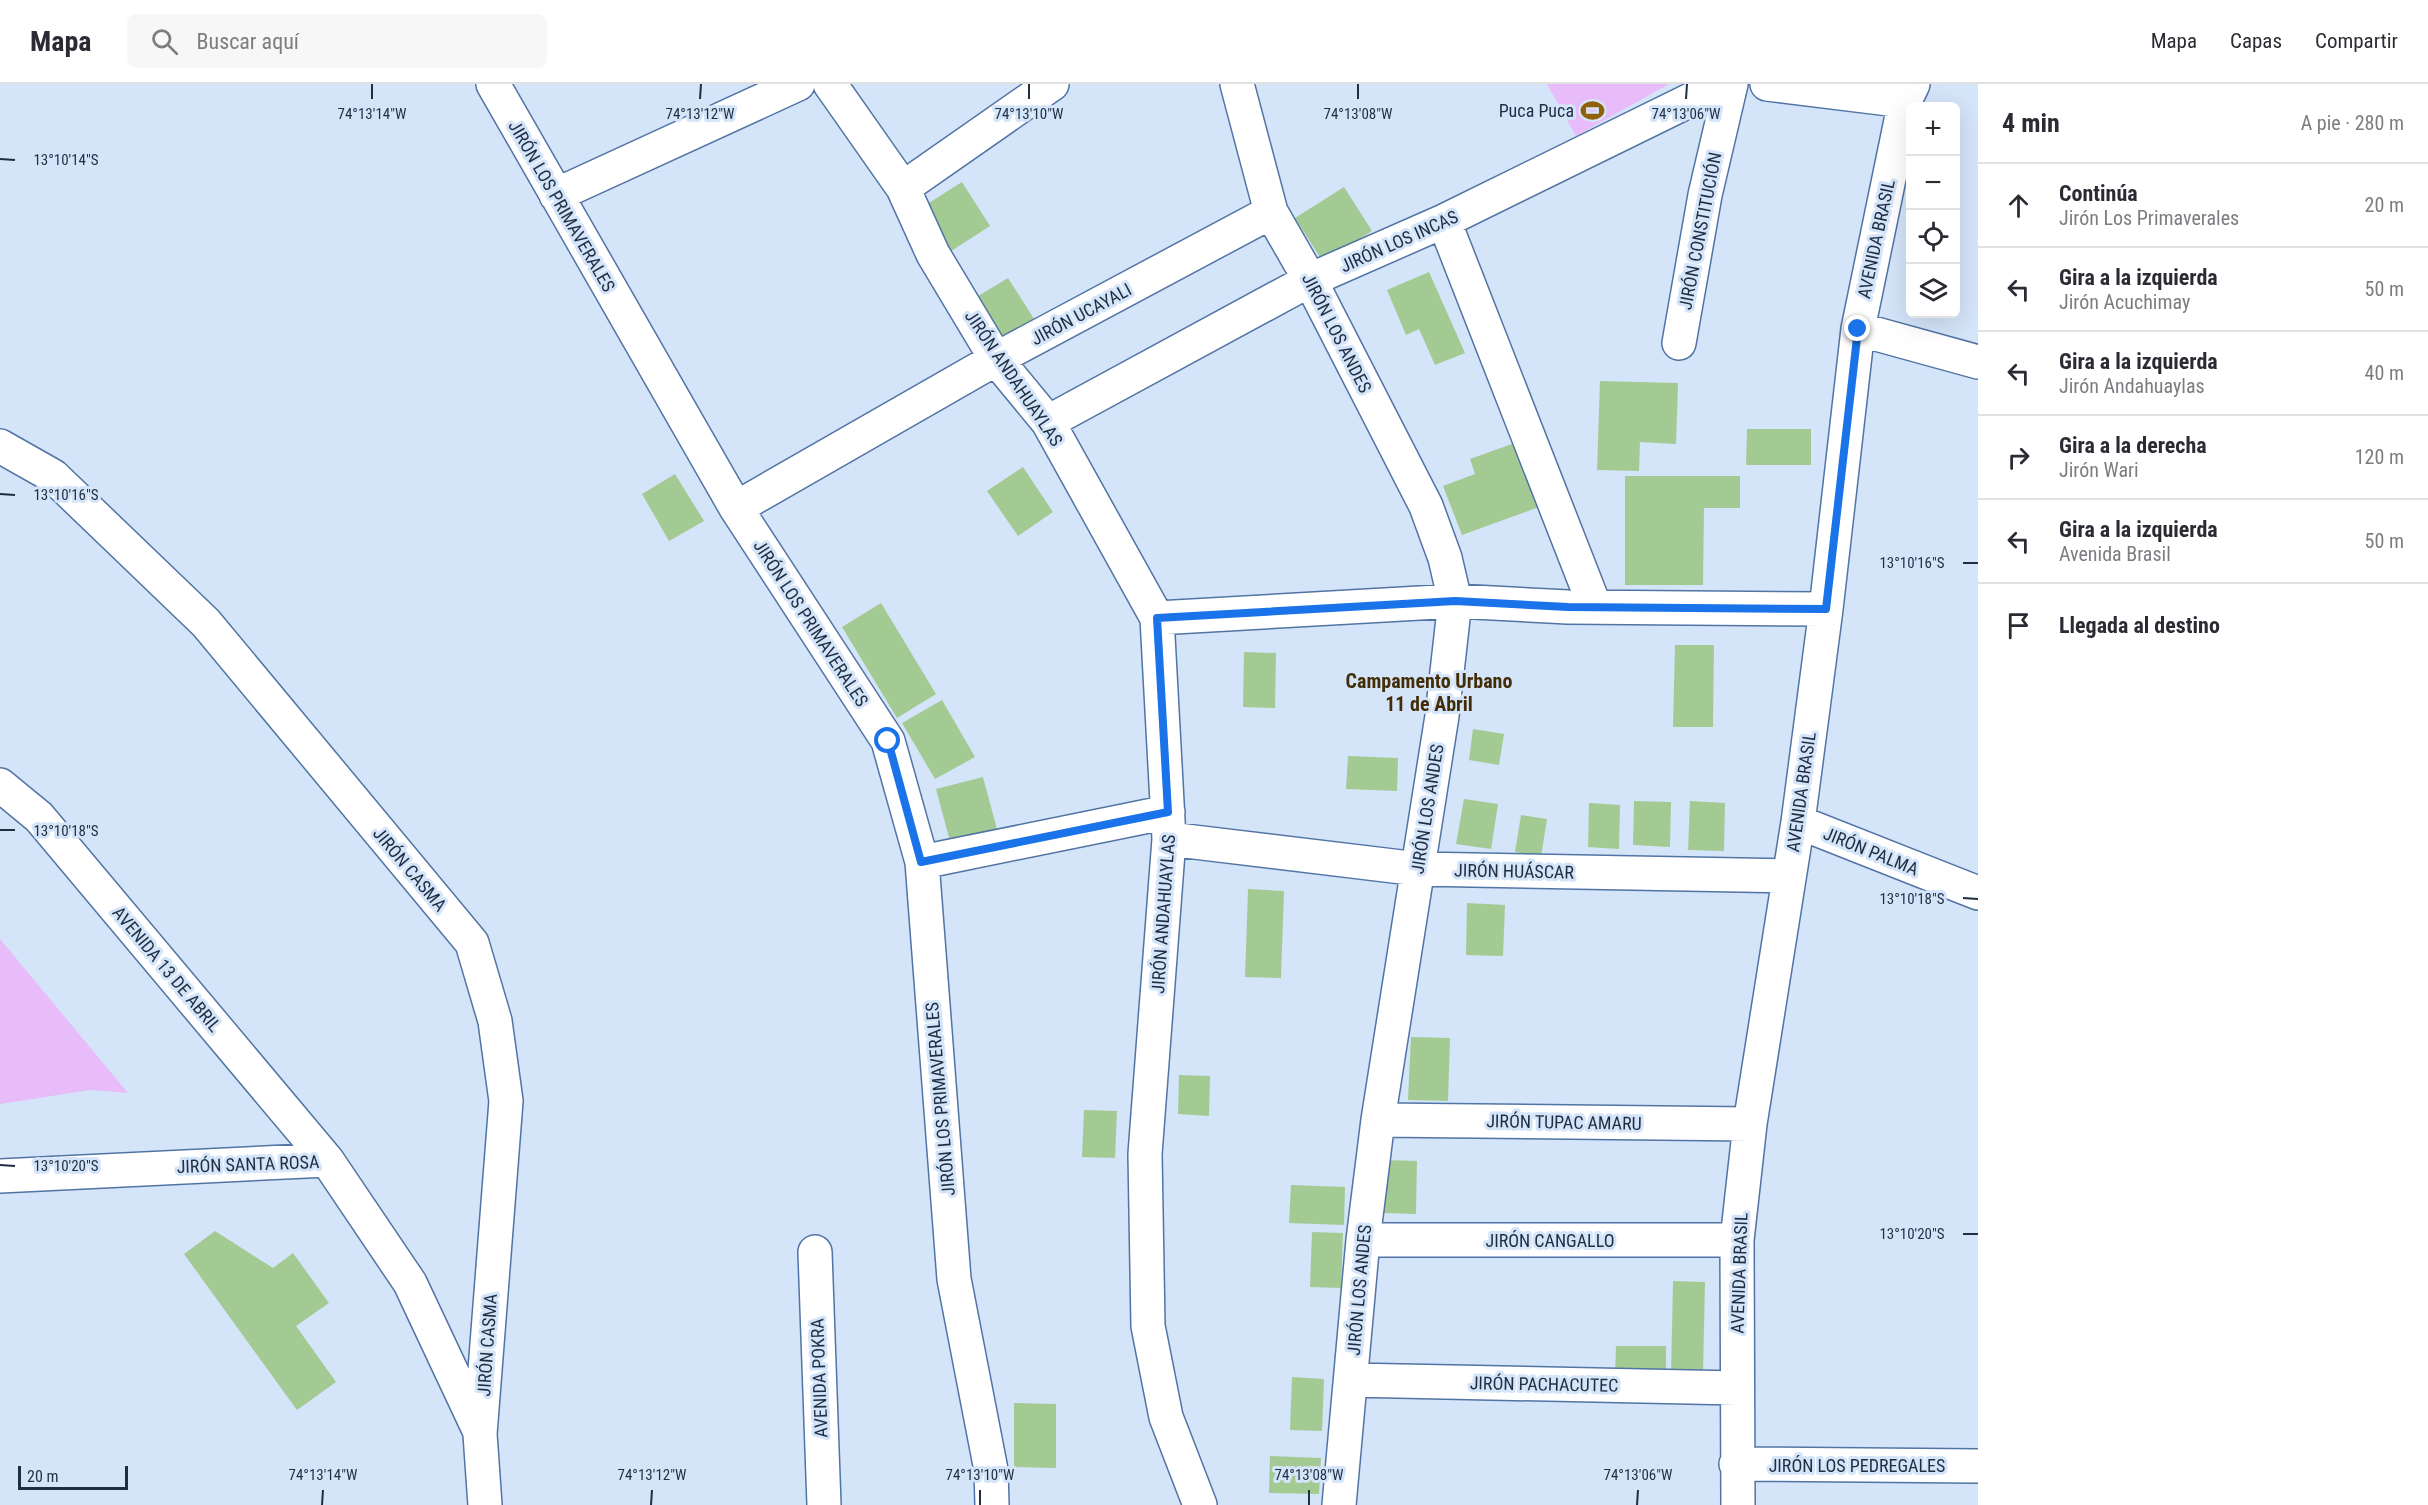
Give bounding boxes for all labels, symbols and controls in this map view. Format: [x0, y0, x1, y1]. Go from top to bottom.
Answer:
search box [127, 14, 547, 68]
text: Mapa [30, 25, 91, 58]
icon: search [148, 25, 181, 58]
text: Buscar aquí [196, 29, 299, 54]
text: Mapa [2151, 29, 2197, 53]
text: Capas [2230, 29, 2282, 53]
text: Compartir [2315, 29, 2398, 53]
sports icon: Puca Puca [1579, 97, 1605, 123]
place label: Puca Puca [1499, 100, 1574, 121]
map controls [1906, 102, 1960, 318]
button: + [1906, 102, 1960, 156]
text: 74°13'14"W [338, 105, 407, 123]
text: 74°13'12"W [666, 105, 735, 123]
text: 74°13'10"W [995, 105, 1064, 123]
text: 74°13'08"W [1324, 105, 1393, 123]
text: 74°13'06"W [1652, 105, 1721, 123]
text: 4 min [2002, 108, 2060, 138]
text: A pie · 280 m [2301, 111, 2404, 135]
street label: JIRÓN LOS PRIMAVERALES [504, 117, 620, 295]
street label: JIRÓN CONSTITUCIÓN [1674, 150, 1726, 312]
text: 13°10'14"S [33, 151, 99, 169]
button: − [1906, 156, 1960, 210]
street label: AVENIDA BRASIL [1853, 177, 1899, 300]
text: Continúa [2059, 181, 2138, 206]
icon: ahead [2002, 189, 2035, 222]
text: 20 m [2365, 193, 2404, 217]
street label: JIRÓN LOS INCAS [1337, 206, 1461, 276]
text: Jirón Los Primaverales [2059, 206, 2239, 230]
button: locate [1906, 210, 1960, 264]
button: layers [1906, 264, 1960, 318]
text: Gira a la izquierda [2059, 265, 2218, 290]
street label: JIRÓN LOS ANDES [1298, 270, 1376, 396]
icon: left [2002, 273, 2035, 306]
text: 50 m [2365, 277, 2404, 301]
street label: JIRÓN UCAYALI [1027, 279, 1135, 349]
text: Jirón Acuchimay [2059, 290, 2190, 314]
street label: JIRÓN ANDAHUAYLAS [961, 306, 1067, 450]
route end [1844, 315, 1870, 341]
text: Gira a la izquierda [2059, 349, 2218, 374]
icon: left [2002, 357, 2035, 390]
text: 40 m [2365, 361, 2404, 385]
text: Jirón Andahuaylas [2059, 374, 2205, 398]
text: Gira a la derecha [2059, 433, 2207, 458]
icon: right [2002, 441, 2035, 474]
text: 120 m [2355, 445, 2404, 469]
text: Jirón Wari [2059, 458, 2139, 482]
text: 13°10'16"S [33, 486, 99, 504]
text: Gira a la izquierda [2059, 517, 2218, 542]
icon: left [2002, 525, 2035, 558]
text: 50 m [2365, 529, 2404, 553]
street label: JIRÓN LOS PRIMAVERALES [749, 536, 873, 710]
text: Avenida Brasil [2059, 542, 2171, 566]
text: 13°10'16"S [1879, 554, 1945, 572]
icon: arrive [2002, 609, 2035, 642]
text: Llegada al destino [2059, 613, 2220, 638]
district label: Campamento Urbano 11 de Abril [1346, 669, 1512, 716]
route start [874, 727, 900, 753]
street label: AVENIDA BRASIL [1782, 730, 1820, 853]
street label: JIRÓN LOS ANDES [1406, 743, 1448, 875]
text: 13°10'18"S [33, 822, 99, 840]
street label: JIRÓN PALMA [1820, 822, 1922, 880]
street label: JIRÓN CASMA [369, 823, 452, 916]
street label: JIRÓN ANDAHUAYLAS [1147, 834, 1179, 994]
street label: JIRÓN HUÁSCAR [1454, 859, 1575, 883]
text: 13°10'18"S [1879, 890, 1945, 908]
street label: AVENIDA 13 DE ABRIL [109, 902, 226, 1036]
street label: JIRÓN LOS PRIMAVERALES [921, 1001, 959, 1197]
street label: JIRÓN TUPAC AMARU [1486, 1110, 1642, 1134]
street label: JIRÓN SANTA ROSA [176, 1151, 320, 1177]
text: 13°10'20"S [33, 1157, 99, 1175]
street label: AVENIDA BRASIL [1726, 1212, 1752, 1334]
street label: JIRÓN LOS ANDES [1343, 1224, 1375, 1356]
text: 13°10'20"S [1879, 1225, 1945, 1243]
street label: JIRÓN CANGALLO [1486, 1230, 1614, 1251]
street label: JIRÓN CASMA [473, 1292, 501, 1397]
street label: AVENIDA POKRA [806, 1317, 832, 1438]
street label: JIRÓN PACHACUTEC [1470, 1372, 1618, 1396]
street label: JIRÓN LOS PEDREGALES [1769, 1455, 1945, 1476]
scale bar [18, 1463, 128, 1490]
text: 74°13'14"W [289, 1466, 358, 1484]
text: 74°13'12"W [618, 1466, 687, 1484]
text: 74°13'10"W [946, 1466, 1015, 1484]
text: 74°13'08"W [1275, 1466, 1344, 1484]
text: 74°13'06"W [1604, 1466, 1673, 1484]
text: 20 m [27, 1467, 59, 1486]

